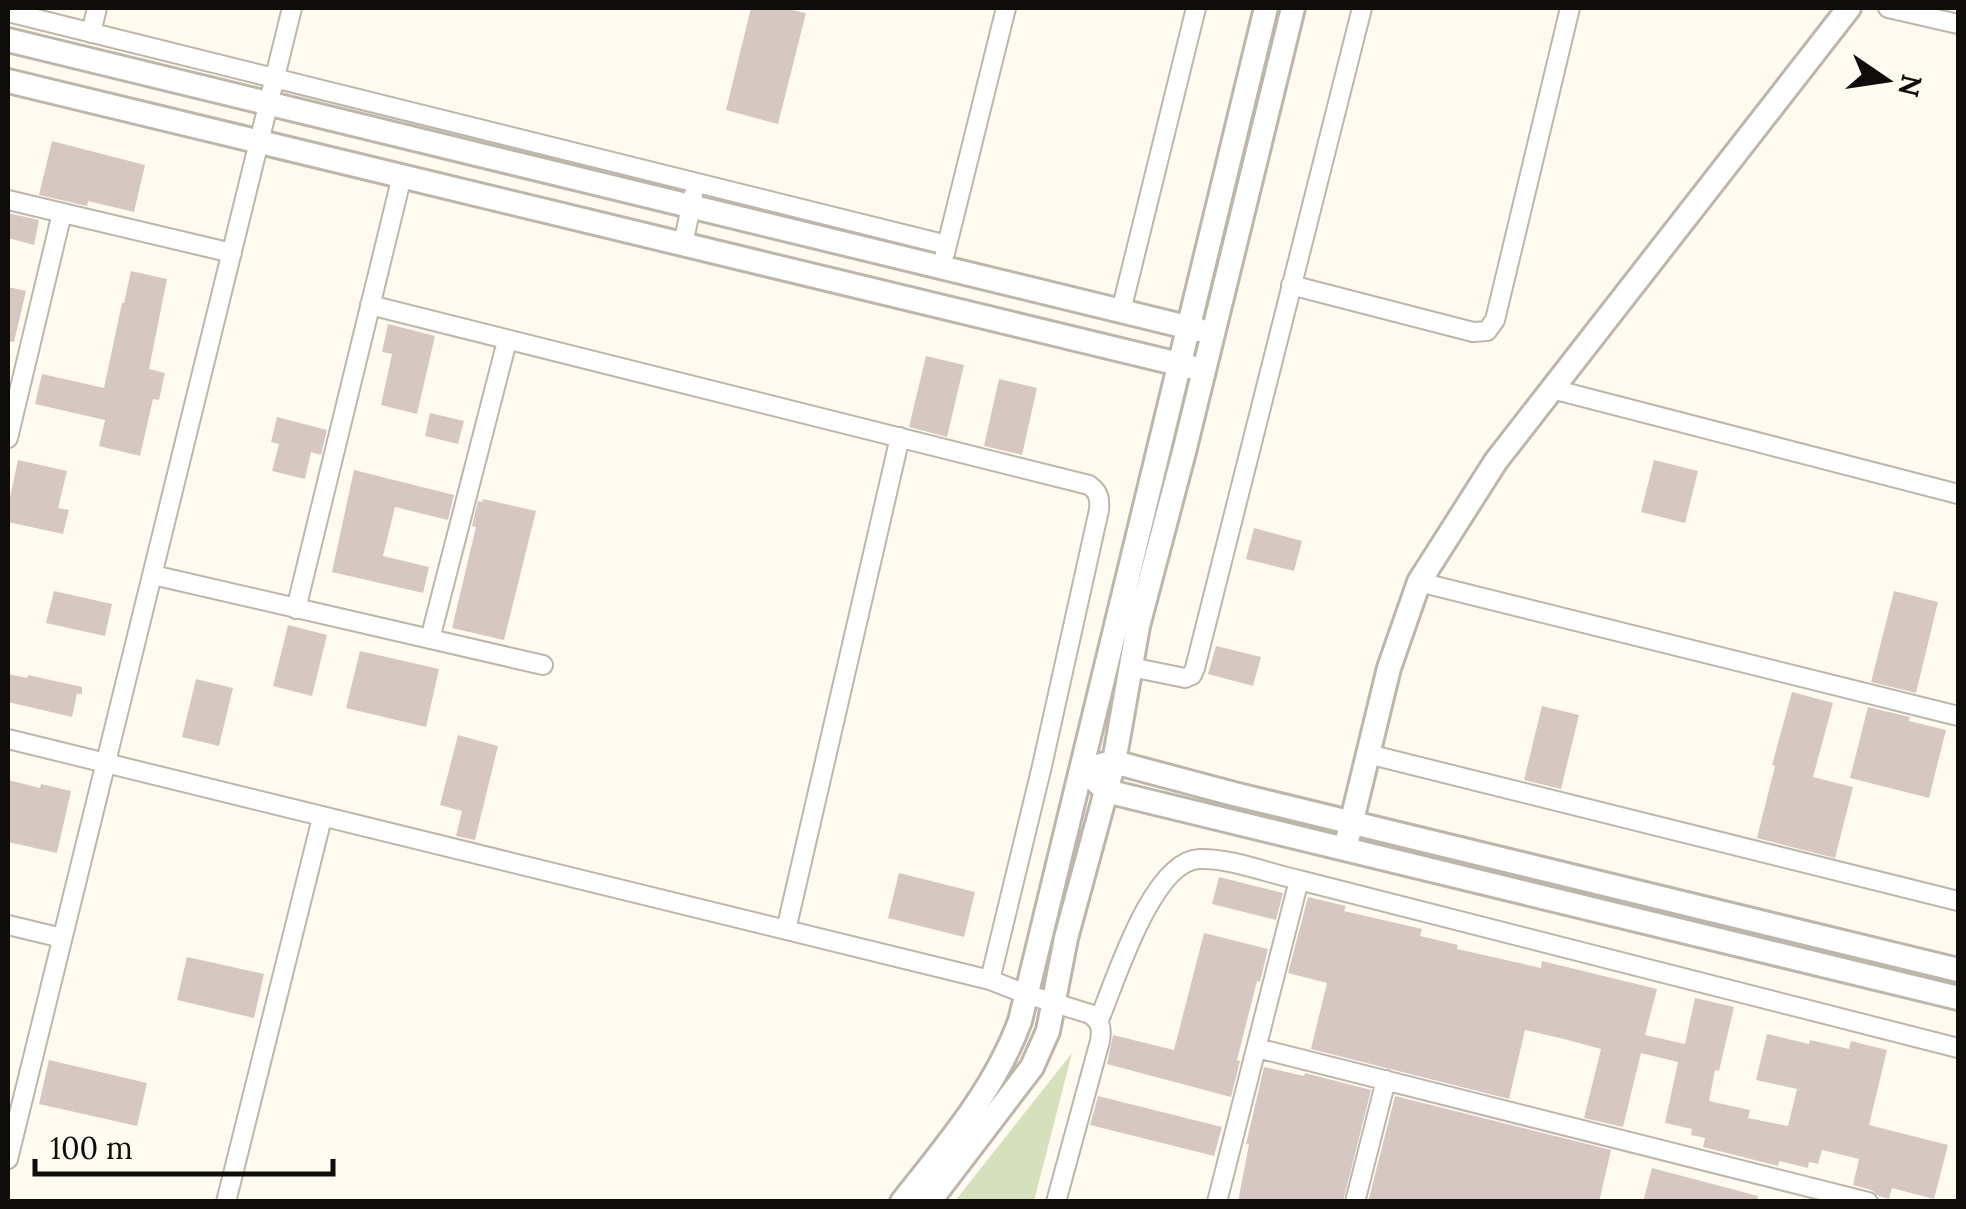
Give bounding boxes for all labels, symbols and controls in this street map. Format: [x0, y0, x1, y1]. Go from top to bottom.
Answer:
north arrow [1836, 30, 1936, 130]
text: N [1890, 71, 1930, 100]
scale bar [35, 1114, 332, 1176]
text: 100 m [50, 1129, 133, 1167]

